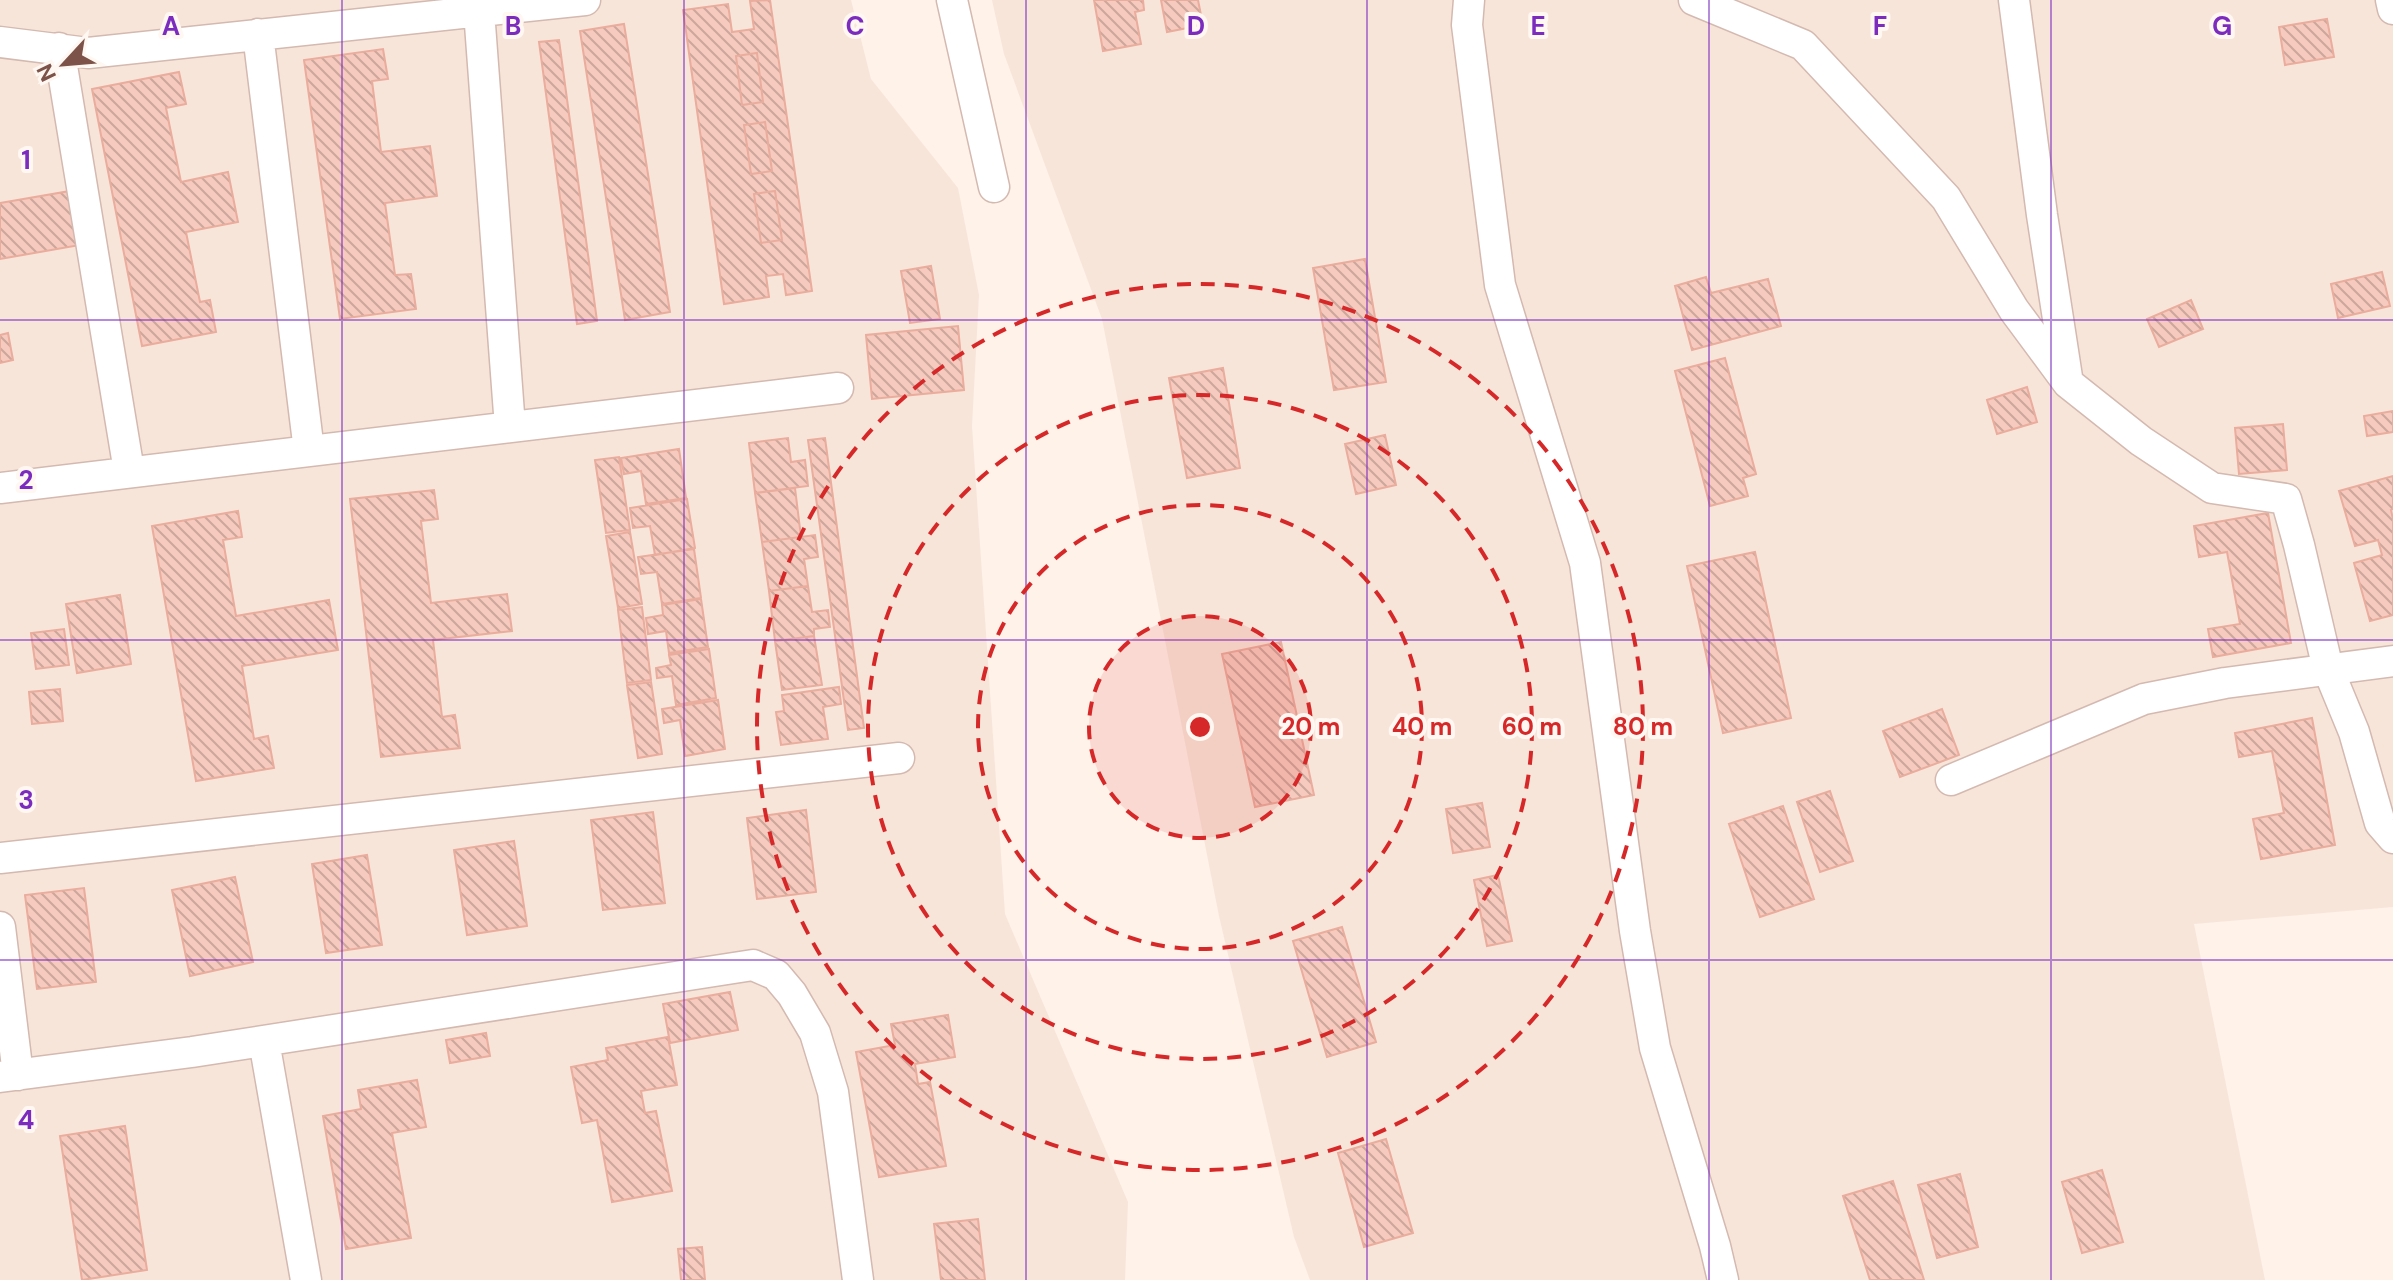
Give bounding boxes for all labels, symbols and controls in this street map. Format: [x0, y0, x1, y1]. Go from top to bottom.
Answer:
text: A [162, 9, 180, 43]
text: B [505, 9, 521, 43]
text: C [845, 9, 865, 43]
text: D [1187, 9, 1205, 43]
text: E [1530, 9, 1546, 43]
text: F [1873, 9, 1887, 43]
text: G [2212, 9, 2232, 43]
north arrow [24, 24, 104, 104]
text: N [30, 59, 63, 86]
text: 1 [21, 143, 31, 177]
text: 2 [18, 463, 34, 497]
text: 20 m [1282, 711, 1340, 742]
text: 40 m [1392, 711, 1452, 742]
text: 60 m [1502, 711, 1562, 742]
text: 80 m [1613, 711, 1673, 742]
centre of rings [1186, 713, 1214, 741]
text: 3 [18, 783, 34, 817]
text: 4 [18, 1103, 34, 1137]

